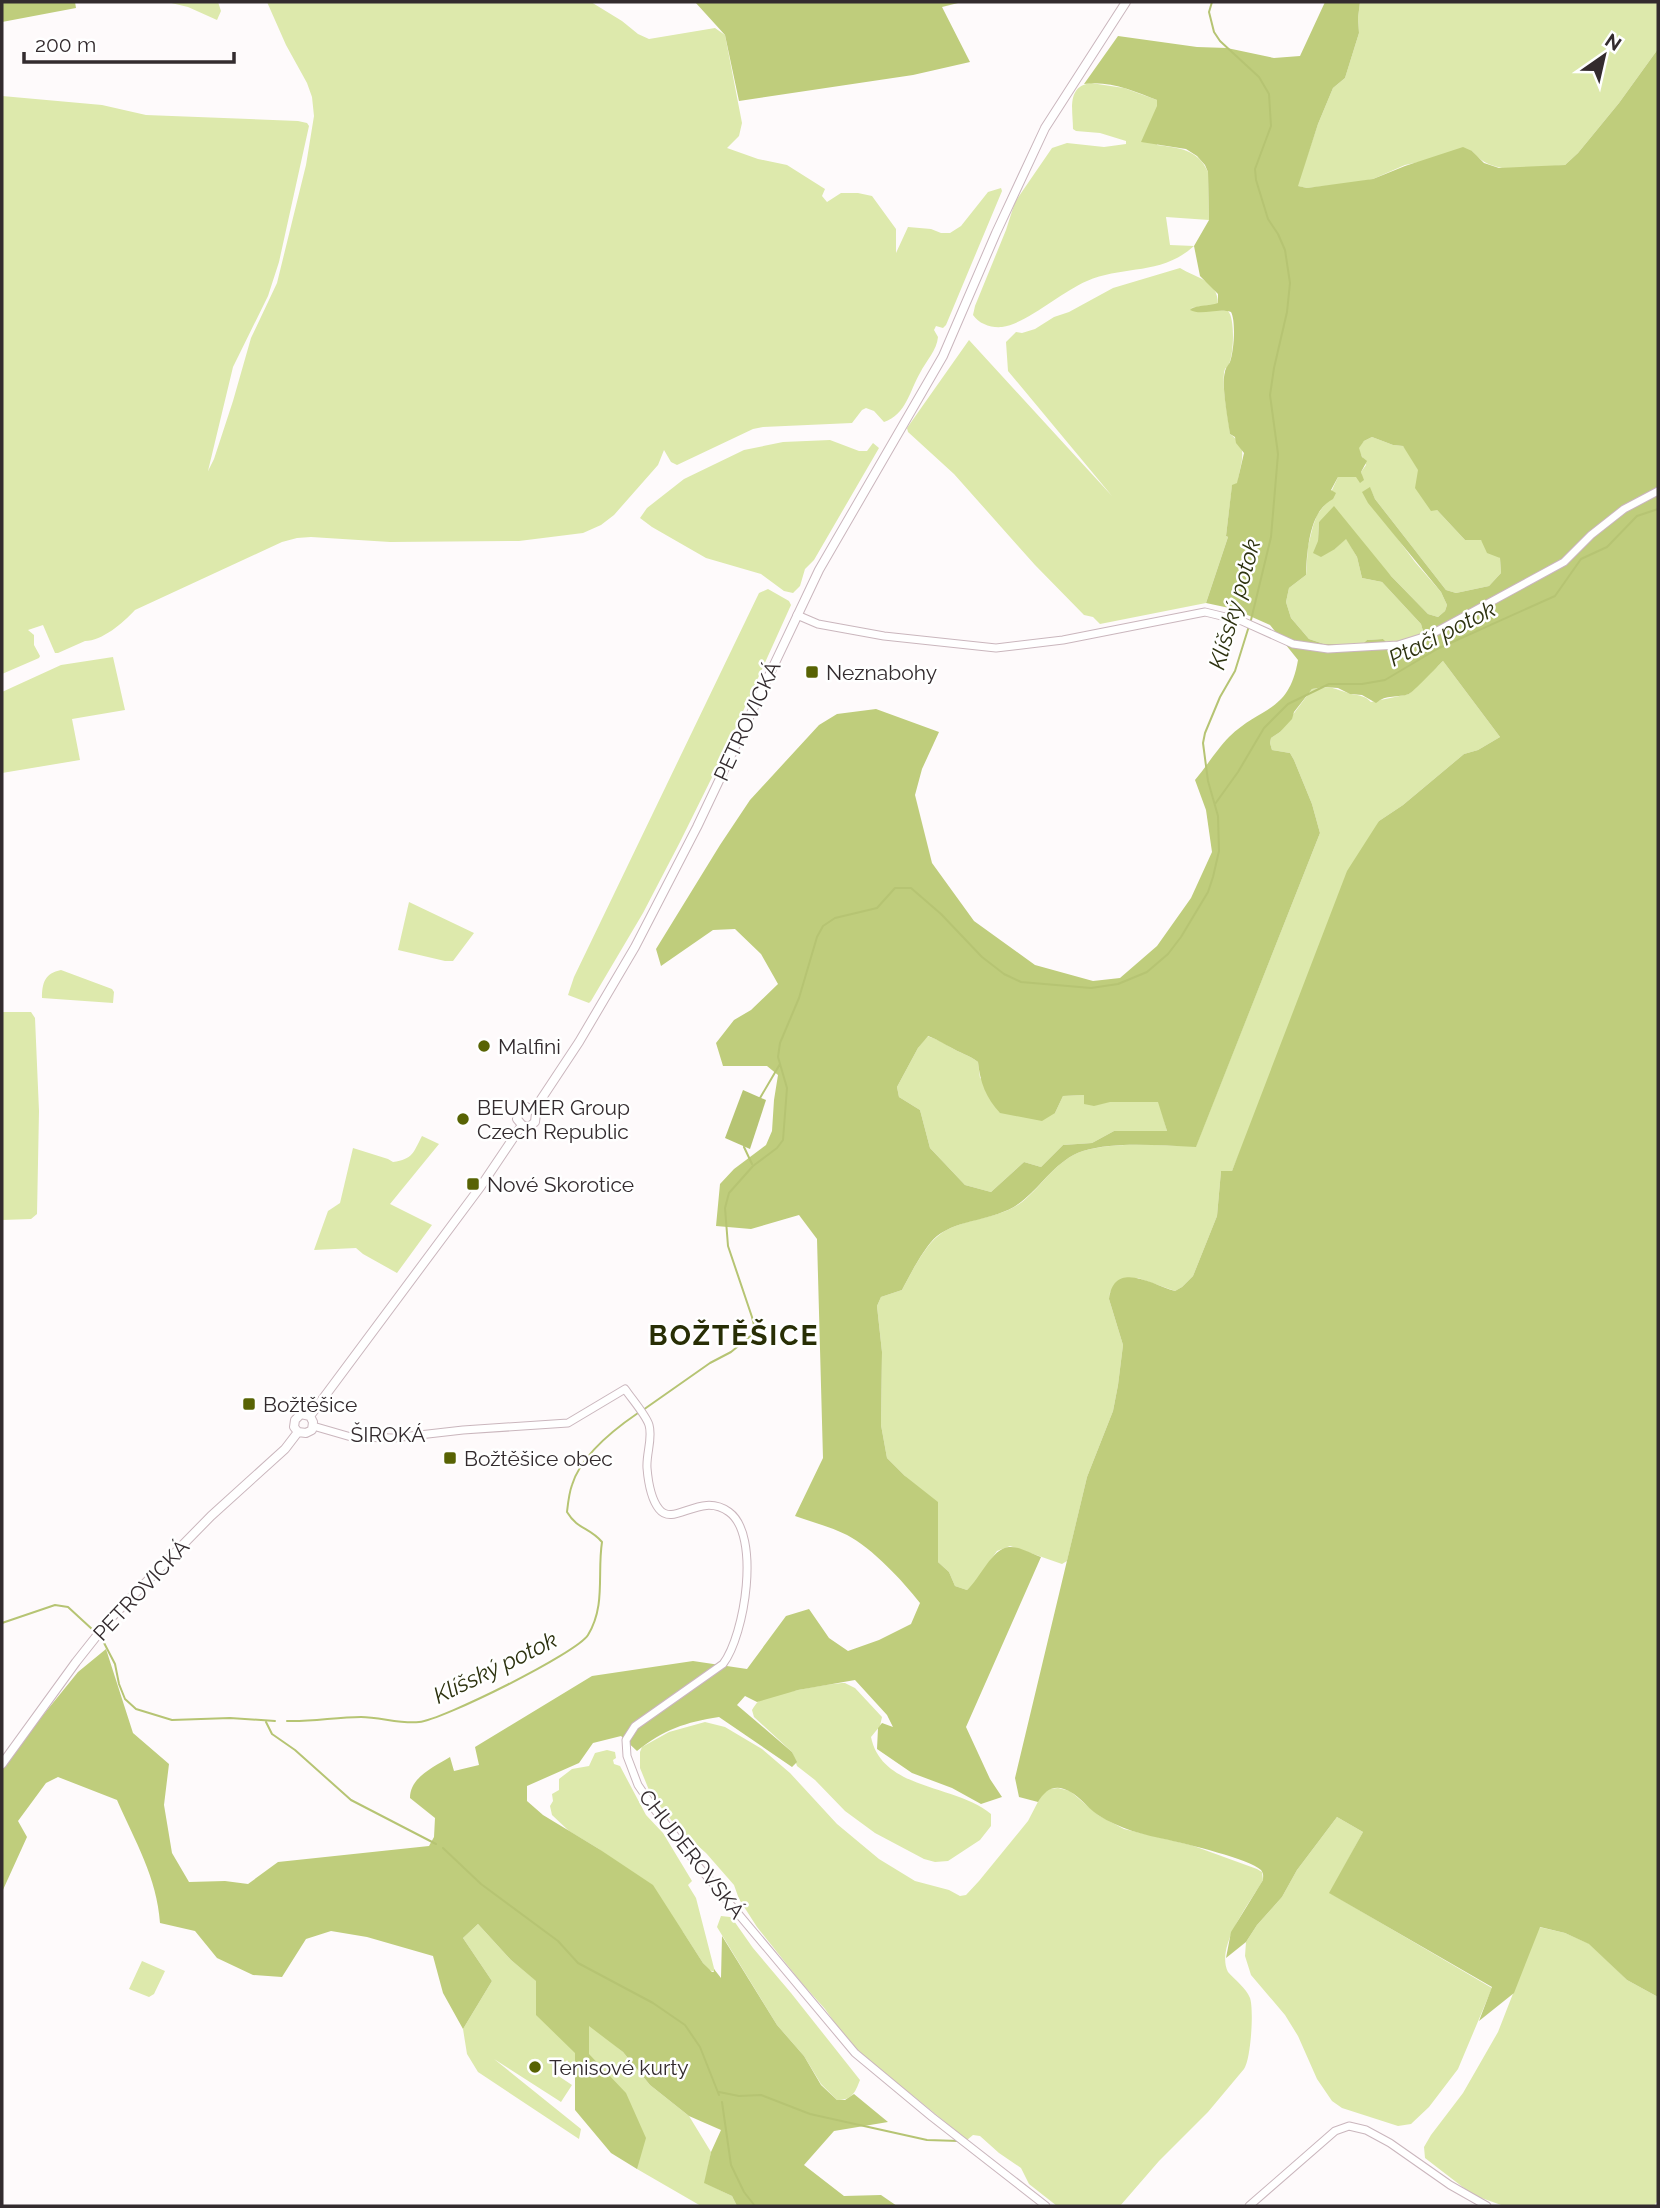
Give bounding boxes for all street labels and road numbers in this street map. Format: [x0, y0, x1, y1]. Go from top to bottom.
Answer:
street label: PETROVICKÁ [708, 657, 786, 785]
street label: ŠIROKÁ [350, 1422, 426, 1447]
street label: PETROVICKÁ [88, 1534, 194, 1646]
street label: CHUDEROVSKÁ [634, 1785, 750, 1923]

